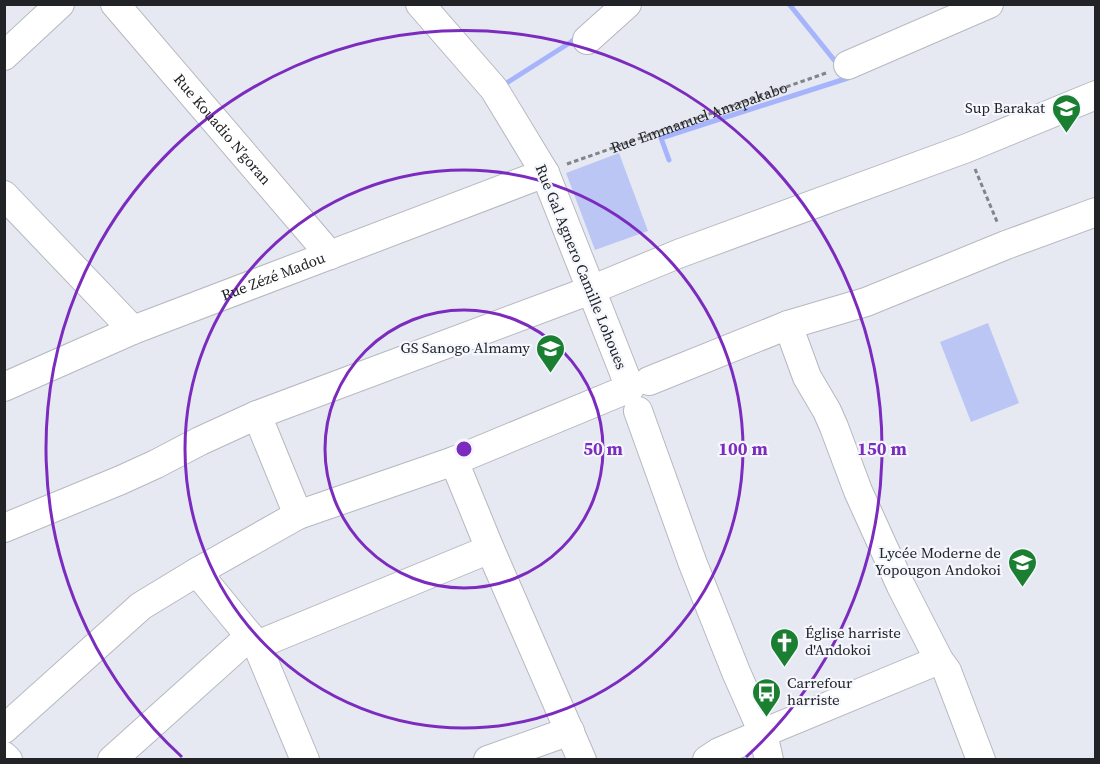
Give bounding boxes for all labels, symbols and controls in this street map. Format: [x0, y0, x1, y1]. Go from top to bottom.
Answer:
street label: Rue Kouadio N’goran [169, 69, 276, 189]
street label: Rue Emmanuel Amapakabo [608, 76, 790, 158]
school or university icon: Sup Barakat [1050, 92, 1082, 134]
place label: Sup Barakat [965, 97, 1045, 118]
street label: Rue Gal Agnero Camille Lohoues [531, 161, 632, 373]
street label: Rue Zézé Madou [218, 247, 328, 305]
school or university icon: GS Sanogo Almamy [535, 332, 567, 374]
place label: GS Sanogo Almamy [400, 337, 530, 358]
text: 50 m [583, 436, 623, 461]
text: 100 m [718, 436, 768, 461]
text: 150 m [857, 436, 907, 461]
centre of rings [454, 439, 474, 459]
place label: Lycée Moderne de Yopougon Andokoi [875, 542, 1001, 580]
school or university icon: Lycée Moderne de Yopougon Andokoi [1006, 546, 1038, 588]
place label: Église harriste d'Andokoi [805, 622, 901, 660]
church icon: Église harriste d'Andokoi [768, 626, 800, 668]
place label: Carrefour harriste [787, 672, 853, 710]
bus stop icon: Carrefour harriste [750, 676, 782, 718]

